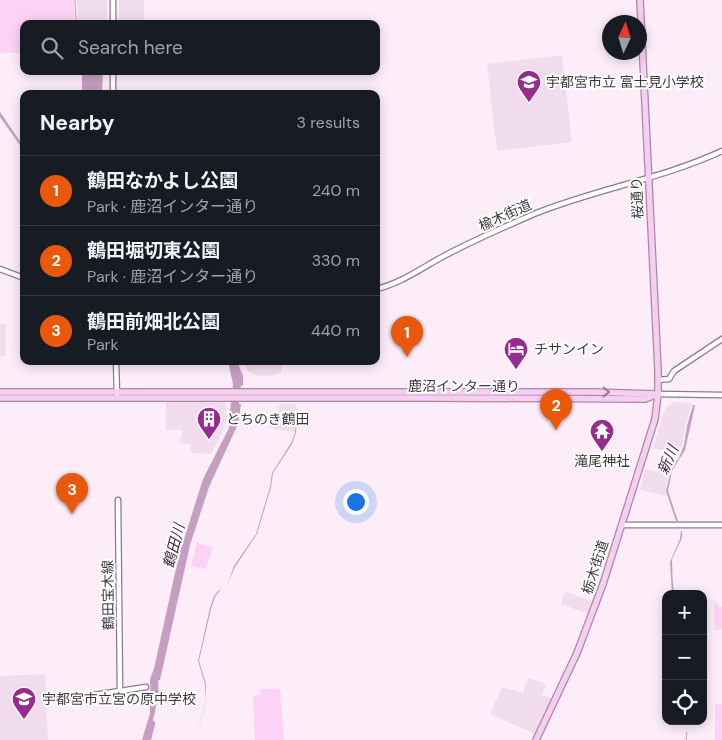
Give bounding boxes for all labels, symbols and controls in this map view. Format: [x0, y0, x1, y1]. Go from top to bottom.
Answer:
north arrow [602, 15, 647, 60]
search box [20, 20, 380, 75]
icon: search [38, 34, 66, 62]
text: Search here [78, 35, 183, 60]
school or university icon: 宇都宮市立 富士見小学校 [516, 69, 542, 103]
place label: 宇都宮市立 富士見小学校 [546, 73, 704, 91]
text: Nearby [40, 109, 114, 137]
text: 3 results [297, 112, 360, 133]
text: 鶴田なかよし公園 [87, 168, 238, 193]
street label: 桜通り [627, 177, 647, 219]
text: 1 [53, 180, 59, 201]
text: 240 m [312, 180, 360, 201]
street label: 楡木街道 [476, 195, 534, 235]
text: Park · 鹿沼インター通り [87, 196, 258, 217]
text: 鶴田堀切東公園 [87, 238, 220, 263]
text: 2 [51, 250, 61, 271]
text: 330 m [312, 250, 360, 271]
text: Park · 鹿沼インター通り [87, 266, 258, 287]
text: 鶴田前畑北公園 [87, 309, 220, 334]
pin: 1 [391, 316, 423, 357]
text: 3 [51, 320, 61, 341]
text: 440 m [311, 320, 360, 341]
text: Park [87, 334, 119, 355]
hotel icon: チサンイン [503, 336, 529, 370]
place label: チサンイン [534, 340, 604, 358]
street label: 鹿沼インター通り [408, 377, 520, 395]
one-way arrow [603, 387, 611, 397]
pin: 2 [540, 389, 572, 430]
building icon: とちのき鶴田 [196, 406, 222, 440]
place label: とちのき鶴田 [226, 410, 310, 428]
temple icon: 滝尾神社 [589, 418, 615, 452]
water label: 新川 [653, 440, 684, 478]
place label: 滝尾神社 [574, 452, 630, 470]
pin: 3 [56, 473, 88, 514]
your location [343, 489, 369, 515]
water label: 鶴田川 [159, 520, 190, 570]
street label: 栃木街道 [578, 538, 612, 596]
street label: 鶴田宝木線 [98, 560, 118, 630]
map controls [662, 590, 707, 725]
button: + [662, 590, 707, 635]
button: − [662, 635, 707, 680]
button: locate [662, 680, 707, 725]
school or university icon: 宇都宮市立宮の原中学校 [11, 686, 37, 720]
place label: 宇都宮市立宮の原中学校 [42, 690, 196, 708]

